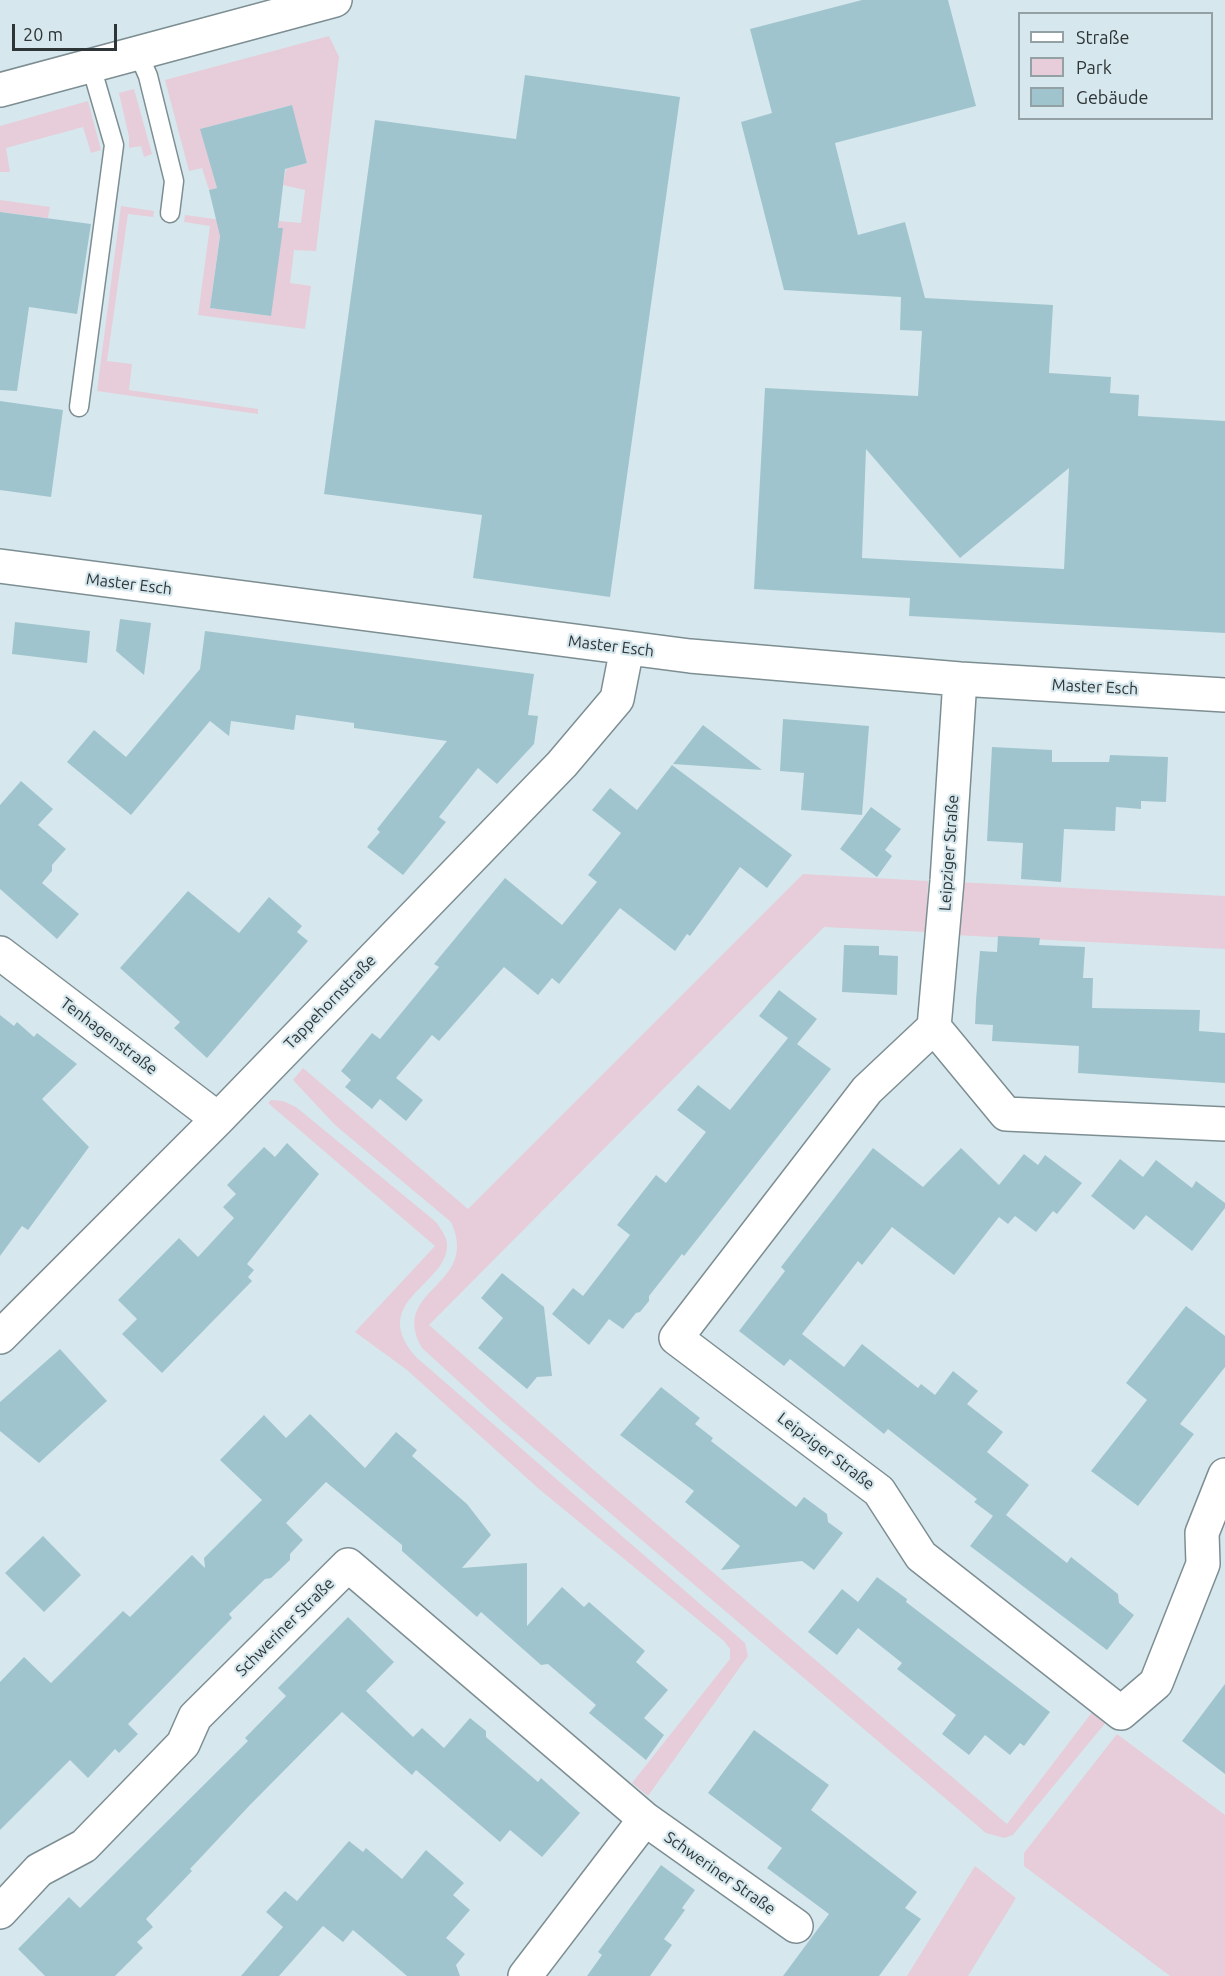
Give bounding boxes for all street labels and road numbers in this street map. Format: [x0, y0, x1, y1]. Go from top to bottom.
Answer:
street label: Master Esch [85, 569, 173, 599]
street label: Master Esch [567, 631, 655, 661]
street label: Master Esch [1051, 675, 1139, 699]
street label: Leipziger Straße [935, 794, 963, 912]
street label: Tappehornstraße [280, 951, 380, 1053]
street label: Tenhagenstraße [57, 993, 161, 1079]
street label: Leipziger Straße [774, 1408, 878, 1494]
street label: Schweriner Straße [232, 1574, 338, 1680]
street label: Schweriner Straße [661, 1827, 779, 1919]

